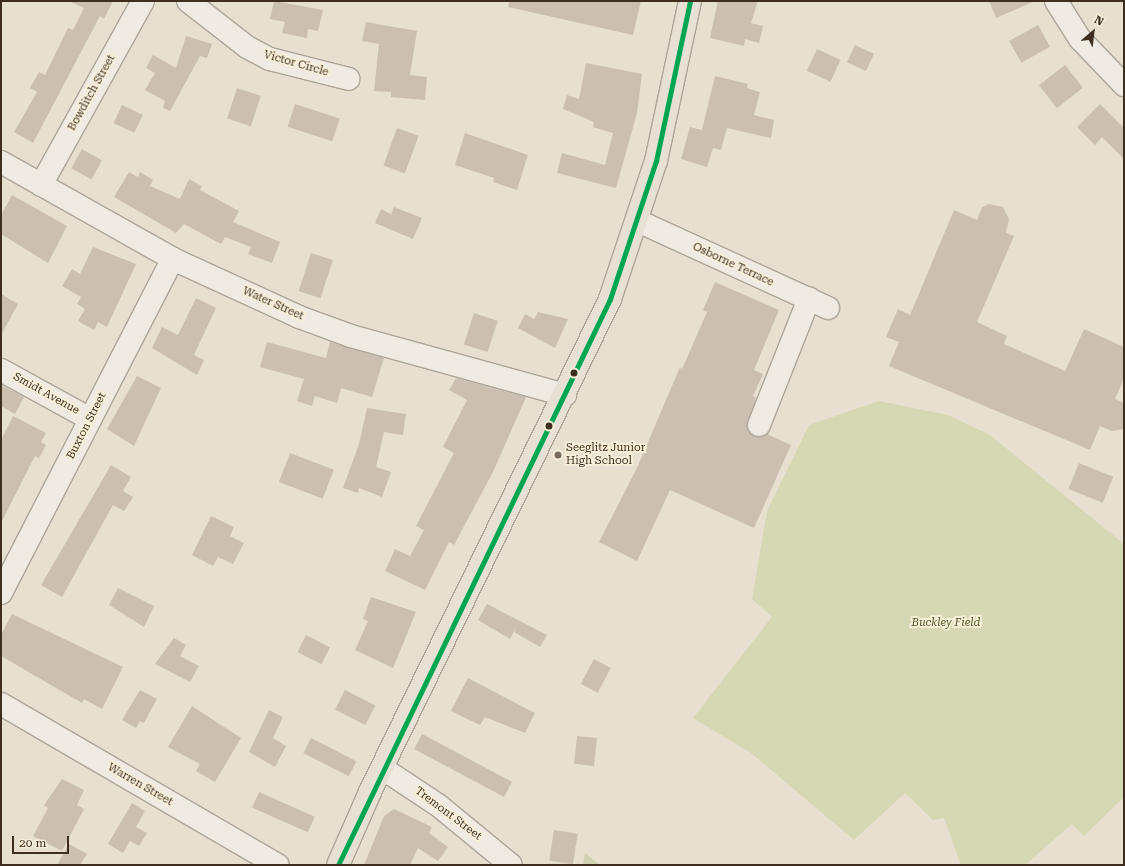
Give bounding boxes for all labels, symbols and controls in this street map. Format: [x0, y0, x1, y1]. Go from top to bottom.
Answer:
north arrow [1073, 12, 1113, 52]
text: N [1092, 13, 1106, 29]
street label: Victor Circle [262, 48, 330, 80]
street label: Bowditch Street [66, 53, 118, 133]
street label: Osborne Terrace [690, 240, 776, 290]
street label: Water Street [240, 285, 306, 323]
unlabelled marker [569, 368, 579, 378]
street label: Smidt Avenue [11, 370, 81, 418]
street label: Buxton Street [65, 390, 109, 462]
unlabelled marker [544, 421, 554, 431]
place label: Seeglitz Junior High School [566, 442, 645, 468]
marker: Seeglitz Junior High School [553, 450, 563, 460]
park label: Buckley Field [912, 616, 980, 630]
street label: Warren Street [105, 761, 175, 809]
street label: Tremont Street [412, 785, 484, 843]
scale bar [14, 828, 71, 854]
text: 20 m [19, 836, 46, 850]

